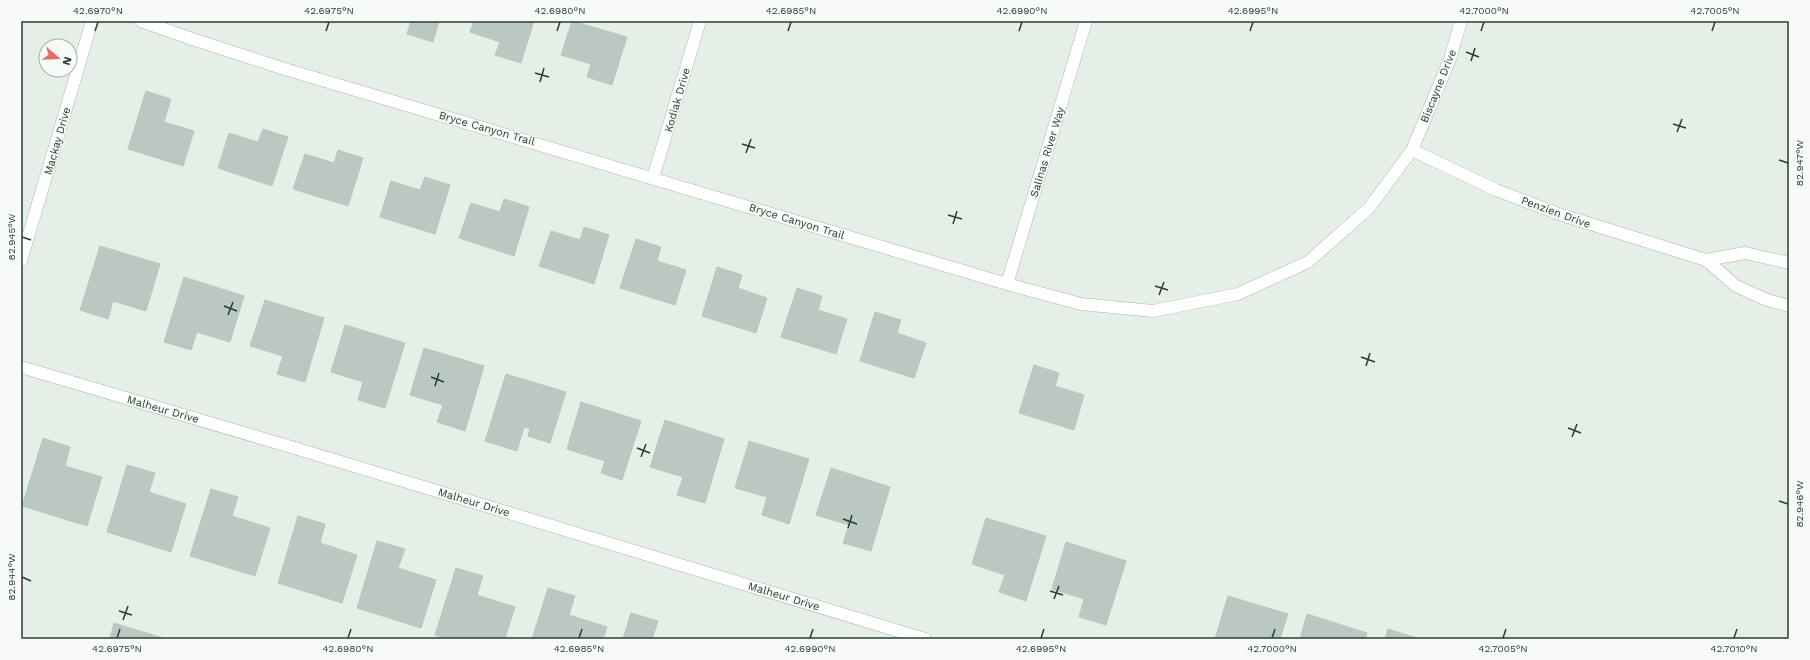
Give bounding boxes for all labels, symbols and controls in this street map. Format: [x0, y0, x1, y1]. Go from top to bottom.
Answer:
text: 42.6970°N [73, 5, 123, 16]
text: 42.6975°N [304, 5, 354, 16]
text: 42.6980°N [534, 5, 586, 16]
text: 42.6985°N [766, 5, 816, 16]
text: 42.6990°N [996, 5, 1048, 16]
text: 42.6995°N [1228, 5, 1278, 16]
text: 42.7000°N [1459, 5, 1509, 16]
text: 42.7005°N [1690, 5, 1740, 16]
north arrow [38, 38, 78, 78]
street label: Biscayne Drive [1418, 48, 1459, 125]
text: N [60, 55, 74, 67]
street label: Kodiak Drive [662, 66, 693, 134]
street label: Salinas River Way [1028, 105, 1067, 199]
street label: Mackay Drive [42, 106, 73, 177]
street label: Bryce Canyon Trail [437, 109, 537, 149]
text: 82.947°W [1794, 139, 1805, 186]
street label: Penzien Drive [1519, 194, 1592, 231]
street label: Bryce Canyon Trail [747, 201, 847, 242]
text: 82.945°W [6, 213, 17, 260]
street label: Malheur Drive [125, 393, 200, 426]
text: 82.946°W [1794, 480, 1805, 528]
street label: Malheur Drive [436, 485, 511, 520]
text: 82.944°W [6, 553, 17, 601]
street label: Malheur Drive [746, 579, 821, 614]
text: 42.6975°N [92, 643, 142, 654]
text: 42.6980°N [322, 643, 374, 654]
text: 42.6985°N [554, 643, 604, 654]
text: 42.6990°N [784, 643, 836, 654]
text: 42.6995°N [1016, 643, 1066, 654]
text: 42.7000°N [1247, 643, 1297, 654]
text: 42.7005°N [1478, 643, 1528, 654]
text: 42.7010°N [1710, 643, 1758, 654]

